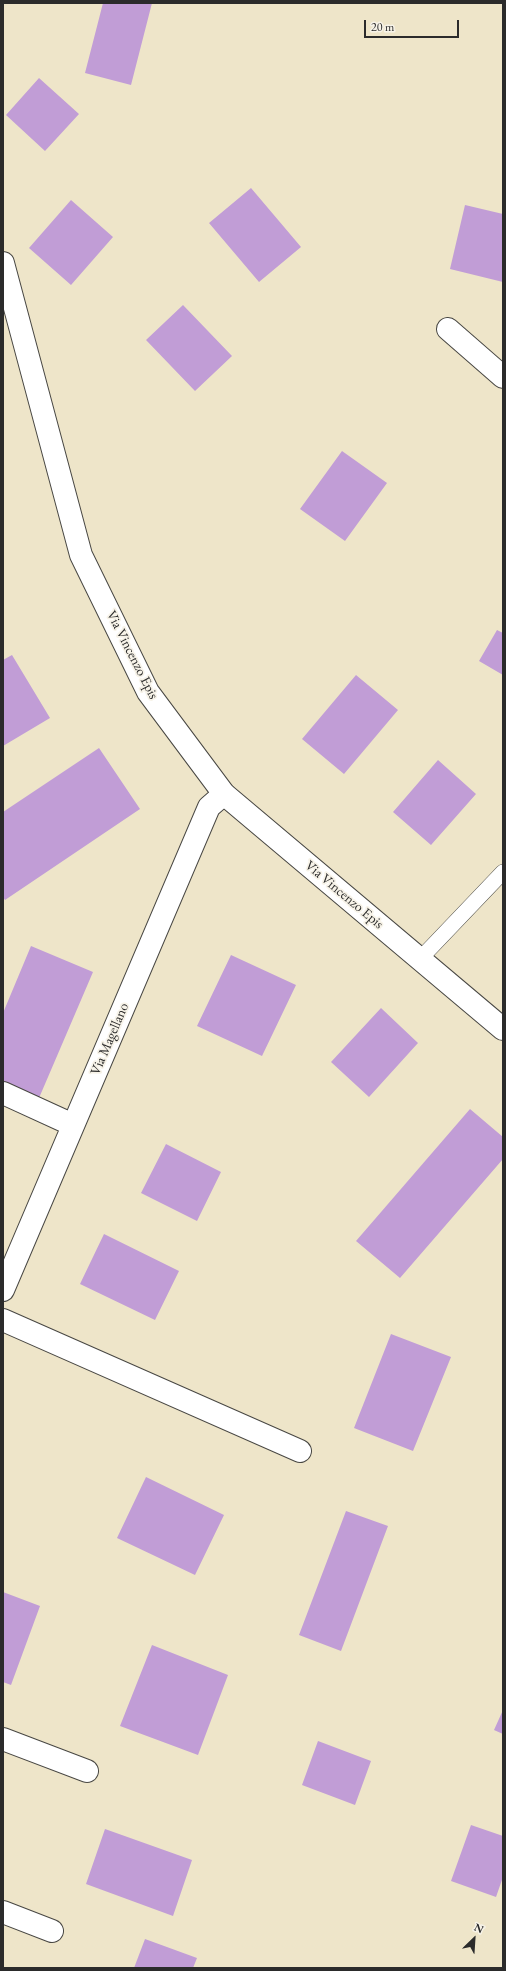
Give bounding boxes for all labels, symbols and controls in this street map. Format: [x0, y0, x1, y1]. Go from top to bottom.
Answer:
scale bar [366, 12, 461, 38]
text: 20 m [371, 19, 394, 35]
street label: Via Vincenzo Epis [102, 608, 162, 702]
street label: Via Vincenzo Epis [301, 857, 387, 933]
street label: Via Magellano [87, 1000, 133, 1078]
north arrow [454, 1919, 494, 1959]
text: N [472, 1920, 486, 1936]

